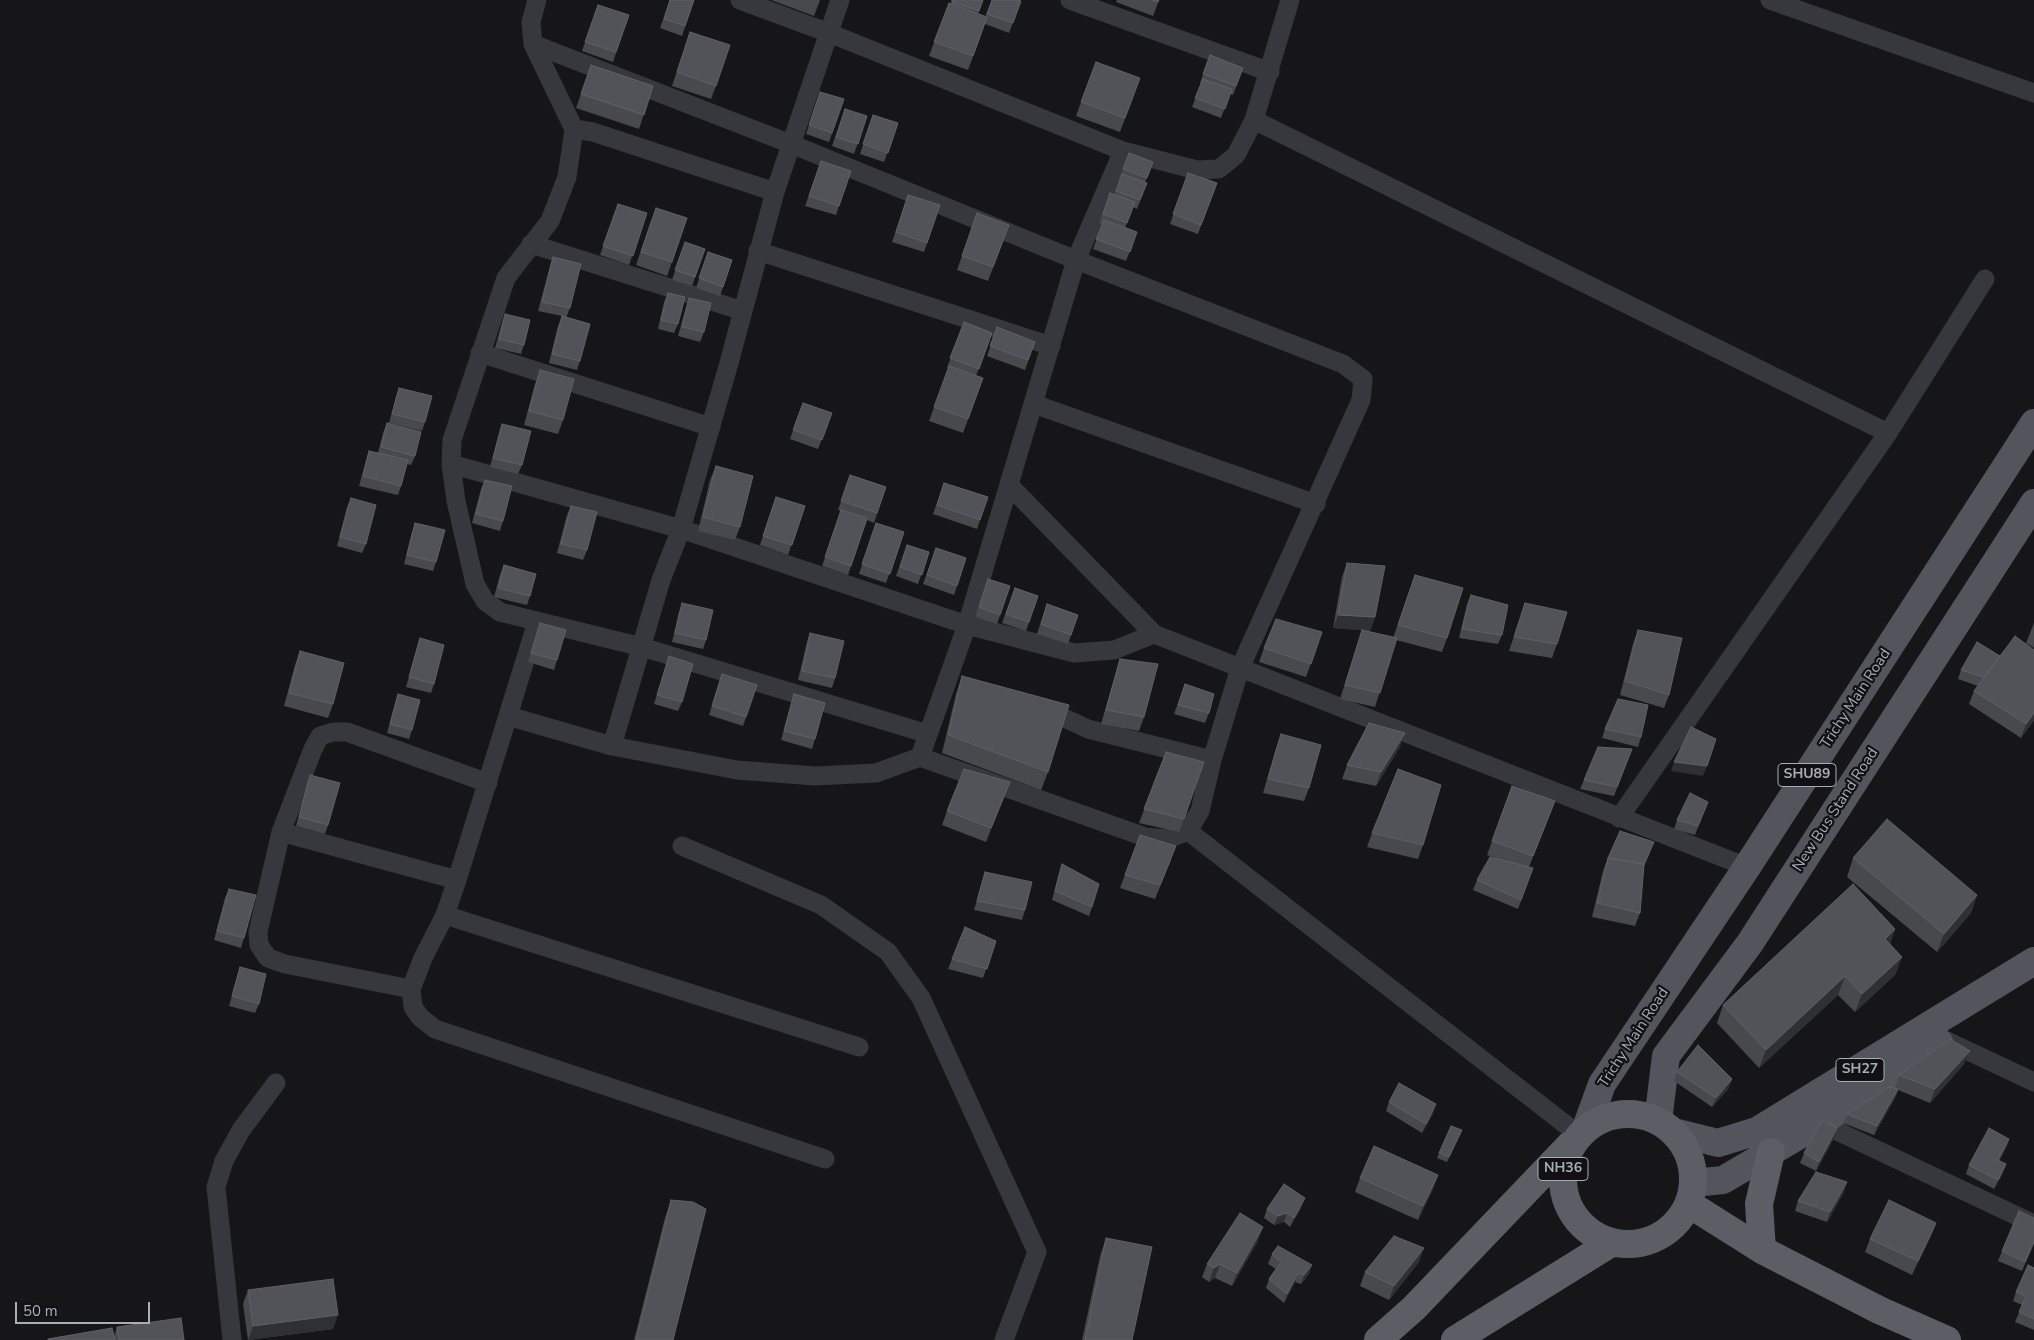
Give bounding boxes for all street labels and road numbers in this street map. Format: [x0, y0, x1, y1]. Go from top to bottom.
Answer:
street label: Trichy Main Road [1817, 646, 1895, 752]
street label: New Bus Stand Road [1789, 745, 1883, 875]
road number: SHU89 [1778, 764, 1836, 786]
street label: Trichy Main Road [1595, 985, 1673, 1091]
road number: SH27 [1836, 1058, 1884, 1082]
road number: NH36 [1538, 1158, 1588, 1180]

